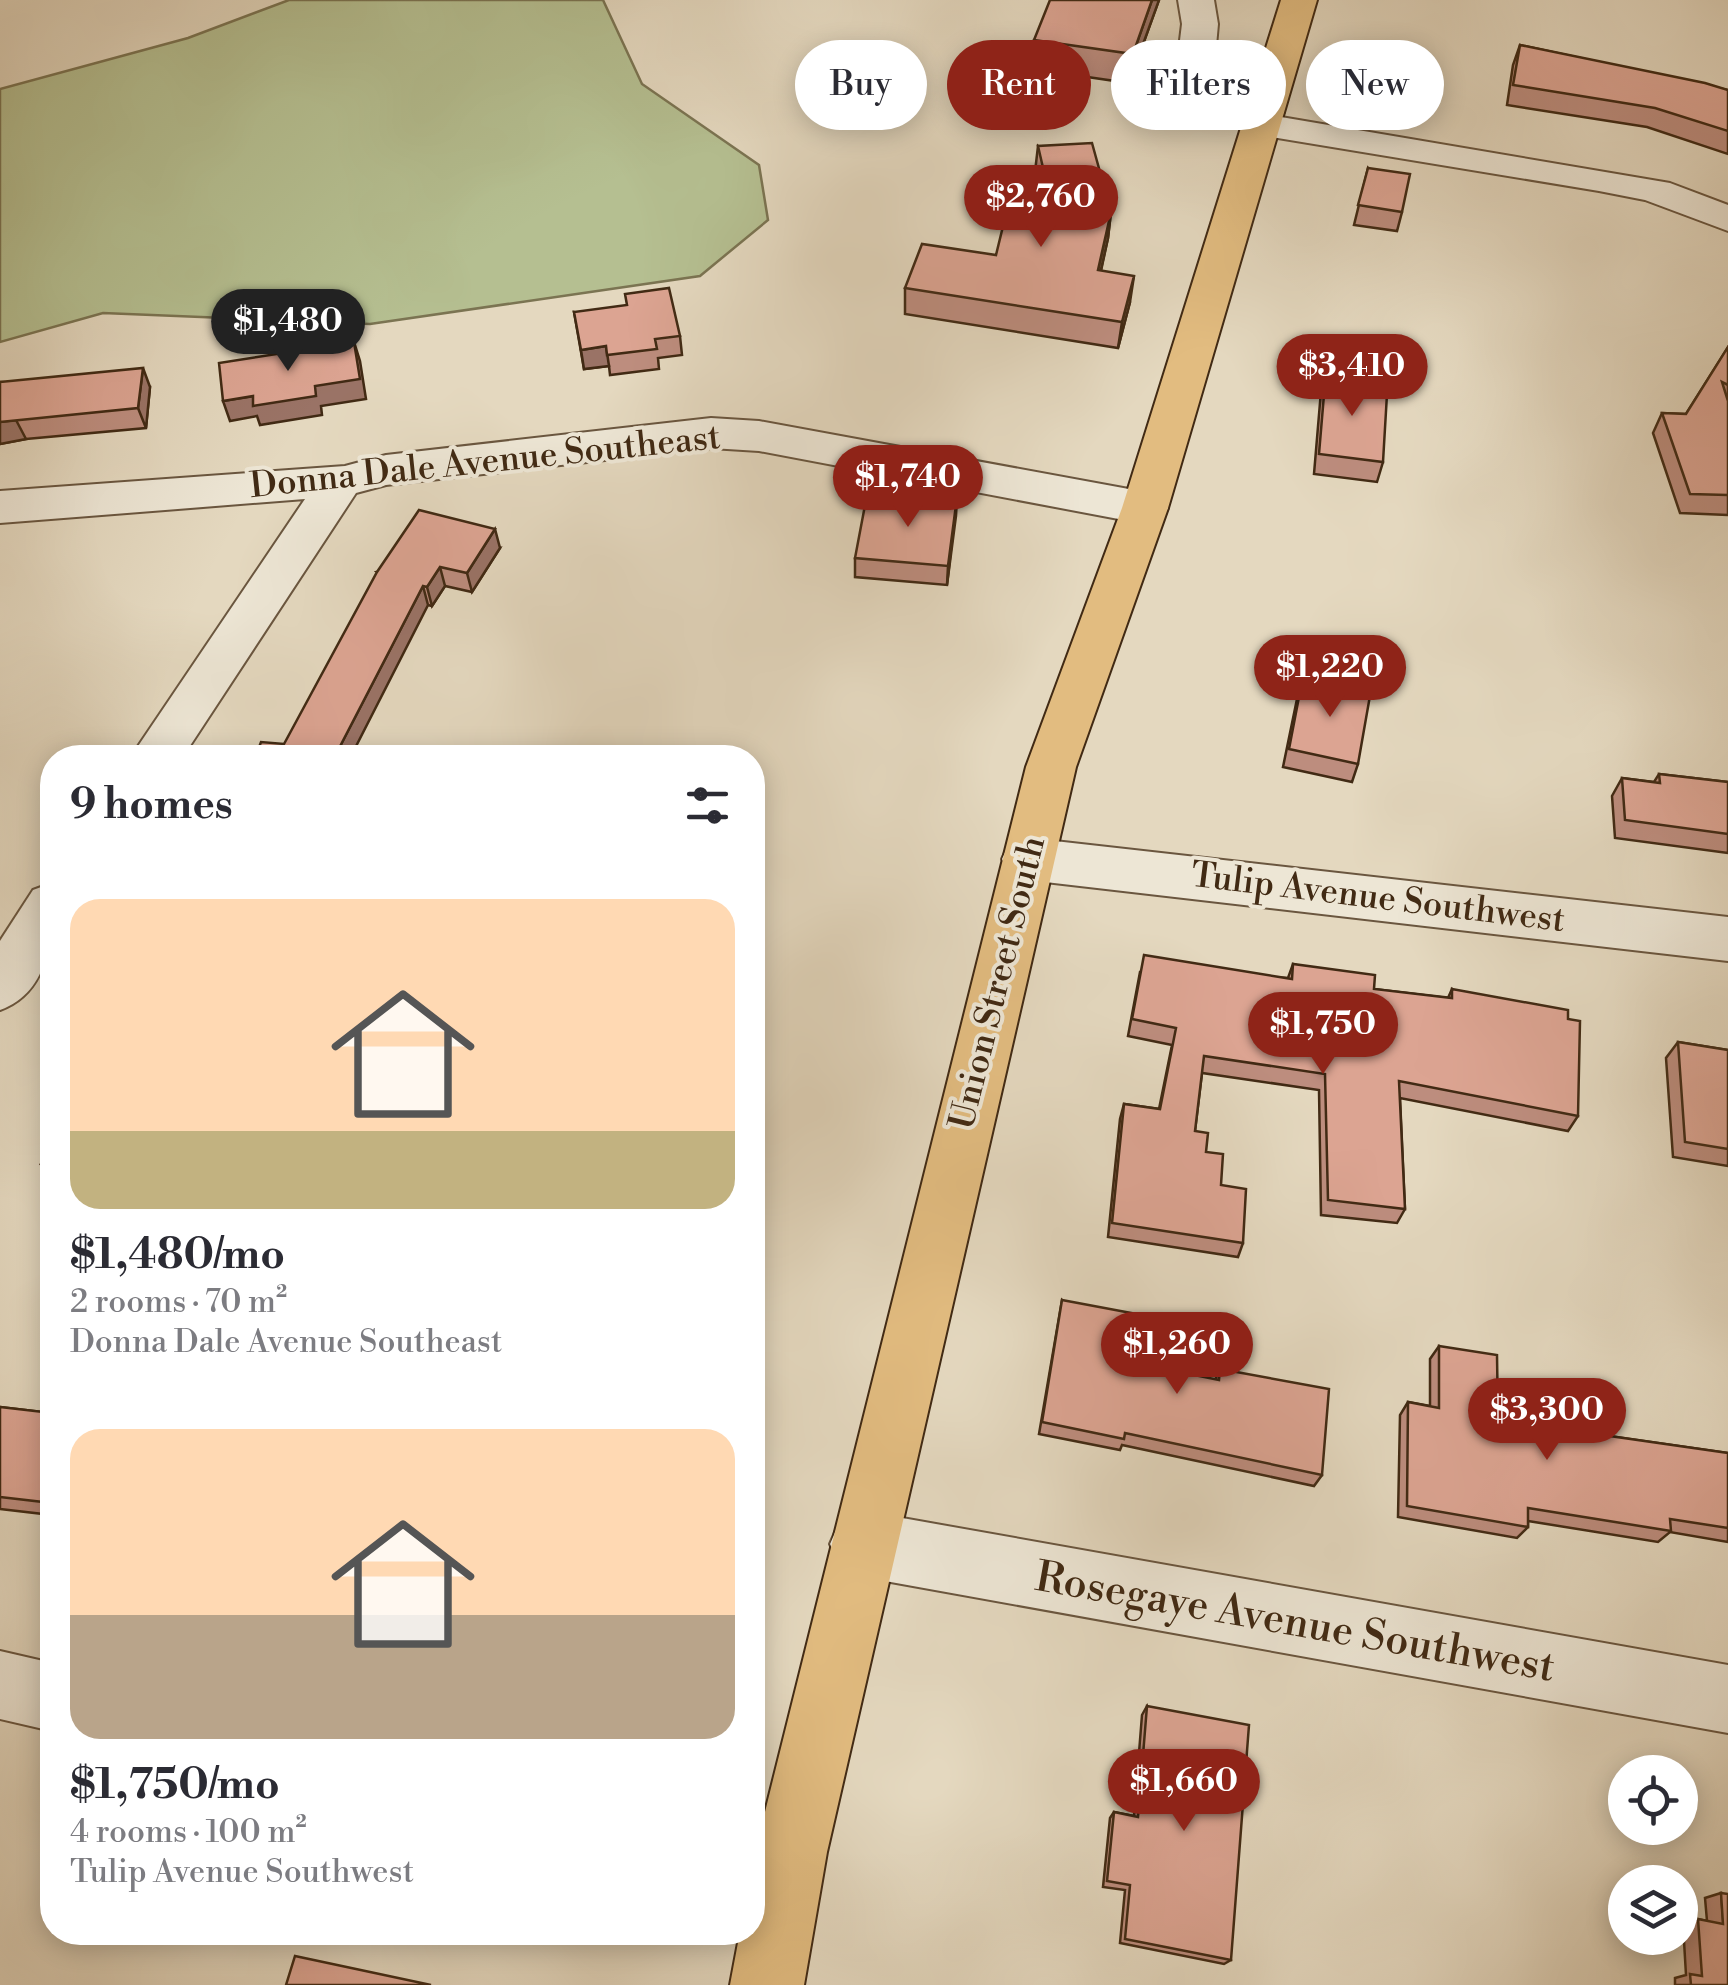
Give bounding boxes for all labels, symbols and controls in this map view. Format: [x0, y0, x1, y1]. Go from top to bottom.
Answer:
chip: Buy [795, 40, 927, 130]
chip: Rent [947, 40, 1091, 130]
chip: Filters [1111, 40, 1286, 130]
chip: New [1306, 40, 1444, 130]
pin: $2,760 [960, 165, 1122, 250]
text: $2,760 [986, 177, 1096, 217]
pin: $1,480 [207, 289, 369, 374]
text: $1,480 [233, 301, 343, 341]
pin: $3,410 [1271, 334, 1433, 419]
text: $3,410 [1299, 346, 1405, 386]
street label: Donna Dale Avenue Southeast [248, 416, 722, 508]
pin: $1,740 [827, 445, 989, 530]
text: $1,740 [855, 457, 961, 497]
pin: $1,220 [1249, 635, 1411, 720]
text: $1,220 [1276, 647, 1384, 687]
icon: filters [680, 778, 735, 833]
text: 9 homes [70, 779, 233, 832]
street label: Union Street South [941, 832, 1055, 1134]
street label: Tulip Avenue Southwest [1189, 854, 1567, 942]
icon: home [313, 964, 493, 1144]
pin: $1,750 [1242, 992, 1404, 1077]
text: $1,750 [1270, 1004, 1376, 1044]
text: $1,480/mo [70, 1229, 285, 1282]
text: 2 rooms · 70 m² [70, 1282, 287, 1322]
pin: $1,260 [1096, 1312, 1258, 1397]
text: Donna Dale Avenue Southeast [70, 1322, 502, 1362]
text: $1,260 [1123, 1324, 1231, 1364]
pin: $3,300 [1466, 1378, 1628, 1463]
text: $3,300 [1490, 1390, 1604, 1430]
icon: home [313, 1494, 493, 1674]
street label: Rosegaye Avenue Southwest [1031, 1551, 1559, 1696]
pin: $1,660 [1103, 1749, 1265, 1834]
map controls [1608, 1755, 1698, 1955]
button: locate [1608, 1755, 1698, 1845]
text: $1,750/mo [70, 1759, 280, 1812]
text: $1,660 [1130, 1761, 1238, 1801]
text: 4 rooms · 100 m² [70, 1812, 307, 1852]
text: Tulip Avenue Southwest [70, 1852, 414, 1892]
button: layers [1608, 1865, 1698, 1955]

